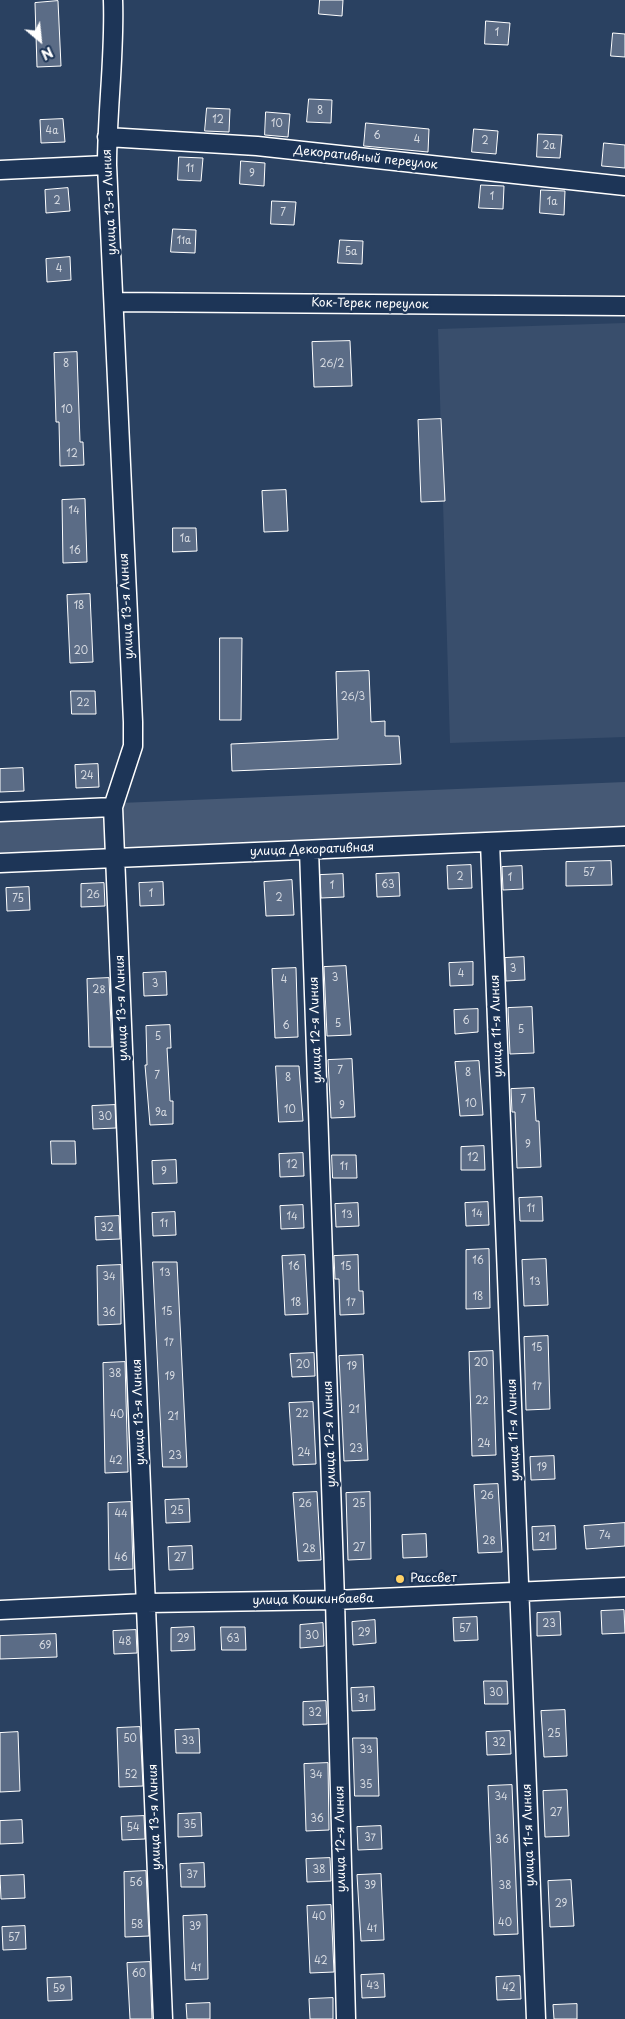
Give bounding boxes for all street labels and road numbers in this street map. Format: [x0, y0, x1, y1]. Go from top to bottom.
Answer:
street label: Декоративный переулок [293, 143, 439, 173]
street label: улица 13-я Линия [100, 149, 120, 255]
street label: Кок-Терек переулок [311, 296, 429, 312]
street label: улица 13-я Линия [117, 553, 137, 659]
street label: улица Декоративная [250, 841, 374, 859]
street label: улица 13-я Линия [113, 955, 131, 1061]
street label: улица 11-я Линия [488, 974, 506, 1078]
street label: улица 12-я Линия [307, 976, 325, 1084]
street label: улица 13-я Линия [130, 1359, 148, 1465]
street label: улица 11-я Линия [505, 1378, 523, 1482]
street label: улица 12-я Линия [321, 1380, 339, 1488]
street label: улица Кошкинбаева [252, 1592, 374, 1608]
street label: улица 13-я Линия [146, 1764, 164, 1870]
street label: улица 11-я Линия [520, 1783, 538, 1887]
street label: улица 12-я Линия [333, 1786, 349, 1892]

